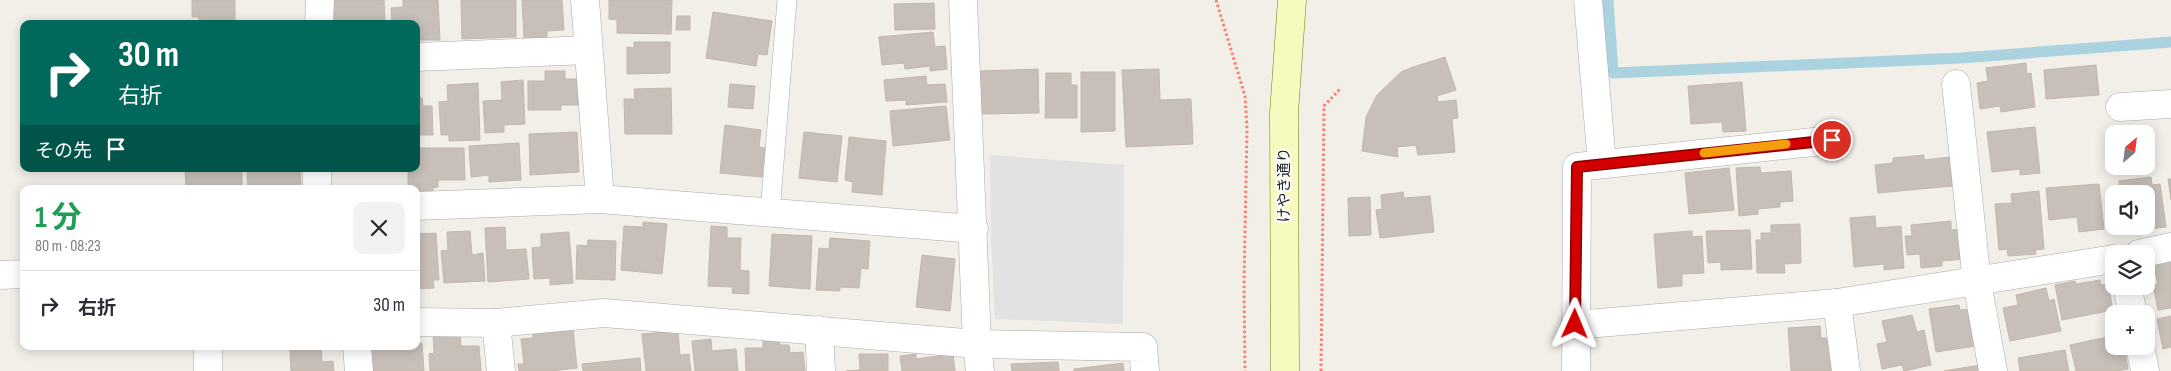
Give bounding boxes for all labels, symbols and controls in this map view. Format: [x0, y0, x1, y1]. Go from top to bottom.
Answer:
text: 30 m [118, 34, 179, 77]
icon: right [35, 40, 100, 105]
text: 右折 [118, 83, 162, 110]
pin [1811, 119, 1853, 161]
north arrow [2105, 125, 2155, 175]
map controls [2105, 125, 2155, 355]
icon: arrive [1818, 126, 1846, 154]
icon: arrive [102, 135, 130, 163]
text: その先 [35, 140, 92, 163]
street label: けやき通り [1275, 147, 1294, 223]
button: sound [2105, 185, 2155, 235]
text: 1 分 [35, 200, 81, 236]
button: close [353, 202, 405, 254]
text: 80 m · 08:23 [35, 237, 101, 256]
button: layers [2105, 245, 2155, 295]
icon: right [35, 292, 63, 320]
text: 30 m [373, 294, 405, 317]
text: 右折 [78, 297, 116, 320]
position arrow [1548, 297, 1600, 349]
button: + [2105, 305, 2155, 355]

